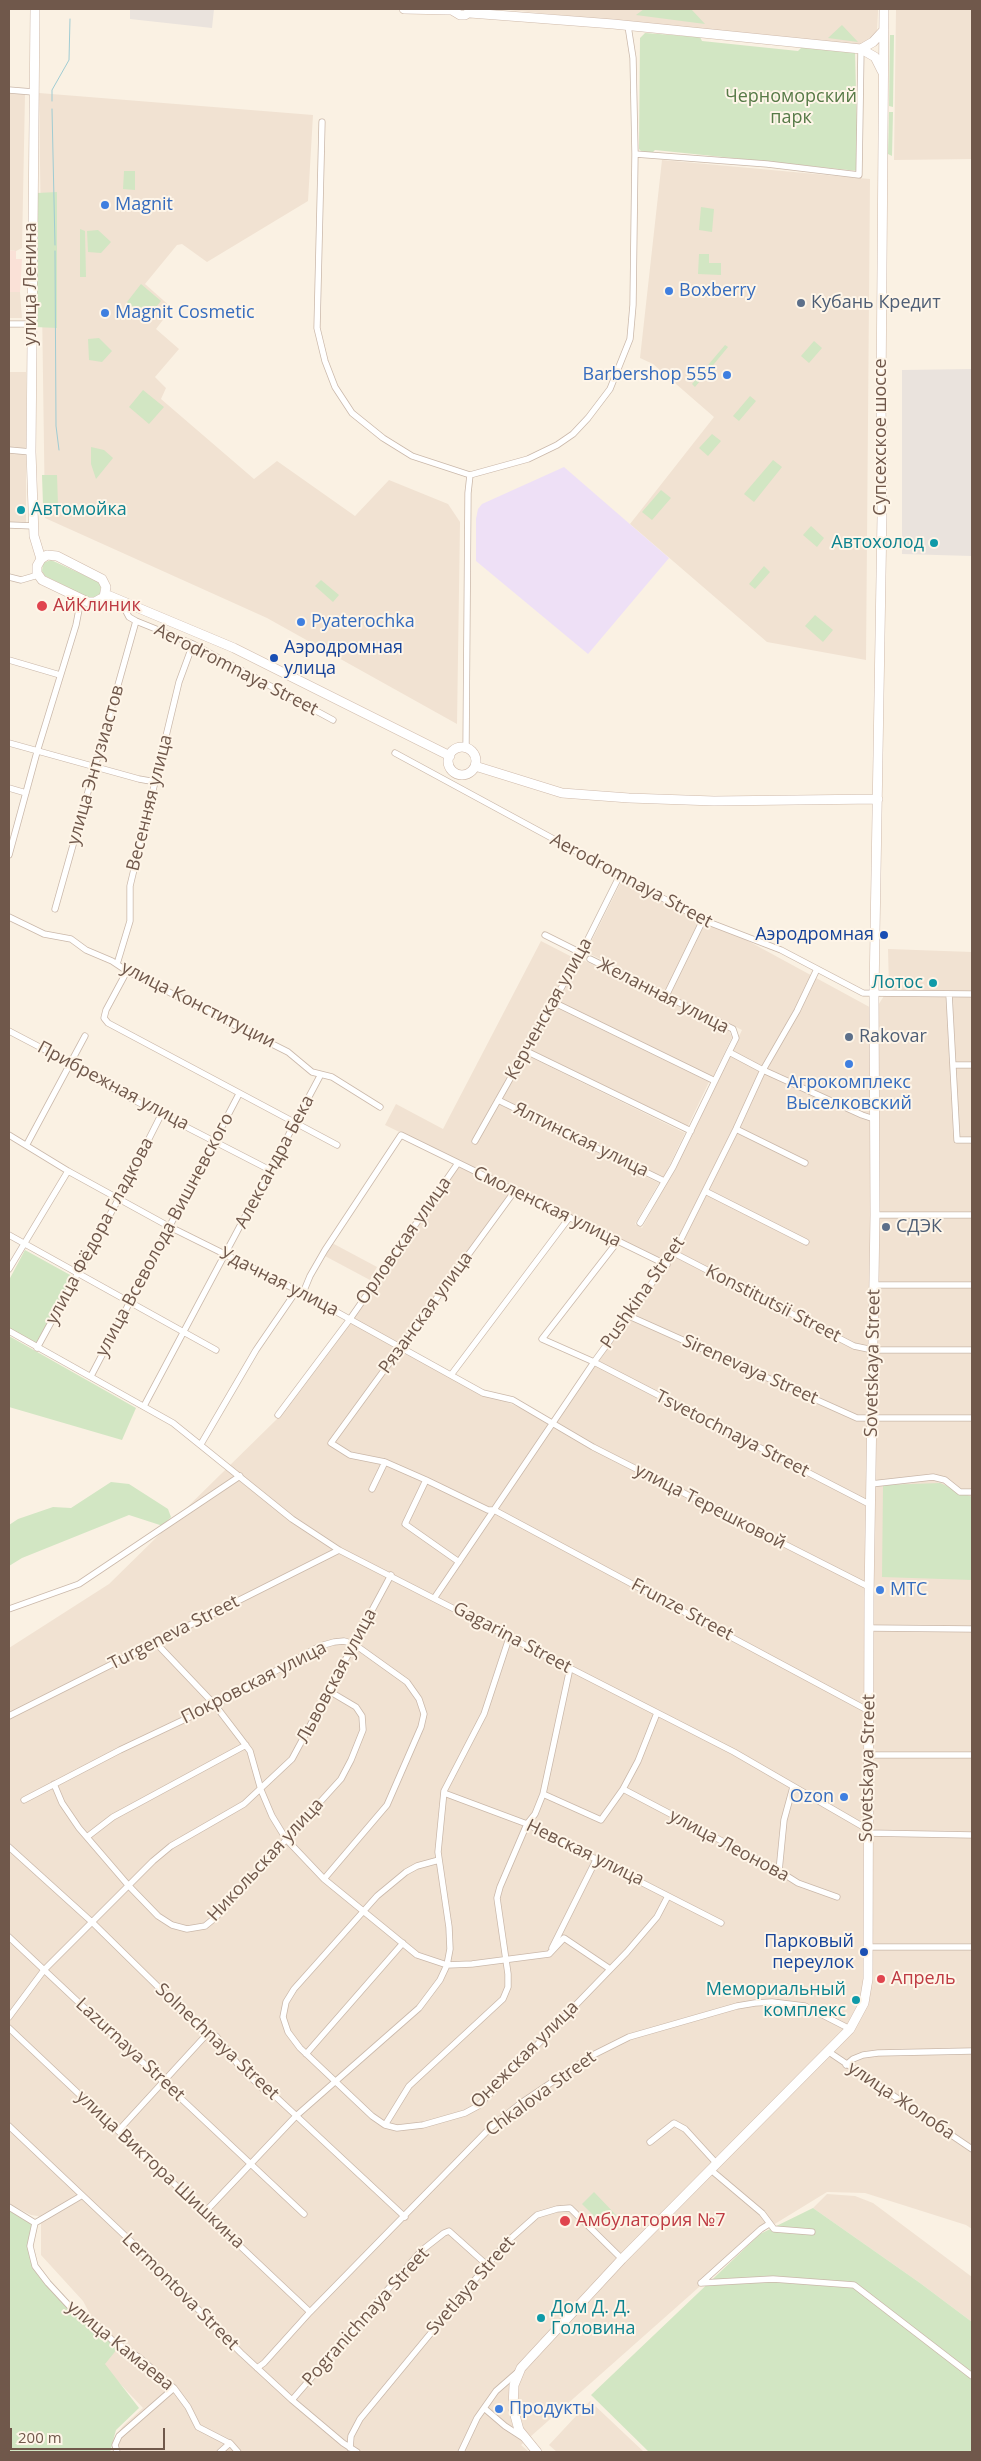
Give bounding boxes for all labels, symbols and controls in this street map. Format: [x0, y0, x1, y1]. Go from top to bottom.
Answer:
park label: Черноморский парк [725, 86, 857, 128]
place label: Magnit [115, 194, 173, 216]
marker: Magnit [99, 199, 111, 211]
street label: улица Ленина [20, 222, 42, 346]
place label: Boxberry [679, 280, 756, 302]
marker: Boxberry [663, 285, 675, 297]
place label: Кубань Кредит [811, 292, 941, 314]
marker: Кубань Кредит [795, 297, 807, 309]
place label: Magnit Cosmetic [115, 302, 255, 324]
marker: Magnit Cosmetic [99, 307, 111, 319]
street label: Супсехское шоссе [870, 358, 892, 516]
place label: Barbershop 555 [583, 364, 717, 386]
marker: Barbershop 555 [721, 369, 733, 381]
place label: Автомойка [31, 499, 127, 521]
marker: Автомойка [15, 504, 27, 516]
place label: Автохолод [831, 532, 924, 554]
marker: Автохолод [928, 537, 940, 549]
place label: АйКлиник [53, 595, 141, 617]
marker: АйКлиник [35, 599, 49, 613]
place label: Pyaterochka [311, 611, 415, 633]
marker: Pyaterochka [295, 616, 307, 628]
street label: Aerodromnaya Street [151, 619, 321, 721]
place label: Аэродромная улица [284, 637, 403, 680]
marker: Аэродромная улица [268, 652, 280, 664]
street label: улица Энтузиастов [63, 683, 129, 847]
street label: Весенняя улица [123, 733, 177, 873]
street label: Aerodromnaya Street [546, 829, 716, 933]
place label: Аэродромная [755, 924, 874, 946]
marker: Аэродромная [878, 929, 890, 941]
street label: Керченская улица [501, 934, 597, 1084]
street label: Желанная улица [593, 953, 733, 1039]
street label: улица Конституции [117, 957, 279, 1053]
place label: Лотос [872, 972, 923, 994]
marker: Лотос [927, 977, 939, 989]
place label: Rakovar [859, 1026, 927, 1048]
marker: Rakovar [843, 1031, 855, 1043]
street label: Прибрежная улица [33, 1037, 193, 1135]
marker: Агрокомплекс Выселковский [843, 1058, 855, 1070]
place label: Агрокомплекс Выселковский [786, 1072, 912, 1114]
street label: Александра Бека [231, 1092, 319, 1232]
street label: Ялтинская улица [510, 1098, 652, 1182]
street label: улица Всеволода Вишневского [91, 1110, 239, 1360]
street label: улица Фёдора Гладкова [42, 1134, 158, 1328]
street label: Смоленская улица [470, 1162, 624, 1252]
street label: Орловская улица [352, 1173, 456, 1309]
place label: СДЭК [896, 1216, 942, 1238]
marker: СДЭК [880, 1221, 892, 1233]
street label: Pushkina Street [596, 1233, 690, 1353]
street label: Удачная улица [216, 1243, 342, 1321]
street label: Рязанская улица [375, 1248, 477, 1378]
street label: Konstitutsii Street [702, 1261, 844, 1347]
street label: Sovetskaya Street [861, 1289, 885, 1437]
street label: Sirenevaya Street [679, 1330, 821, 1410]
street label: Tsvetochnaya Street [652, 1386, 812, 1482]
street label: улица Терешковой [631, 1460, 789, 1554]
street label: Frunze Street [627, 1574, 737, 1646]
place label: МТС [890, 1579, 927, 1601]
marker: МТС [874, 1584, 886, 1596]
street label: Turgeneva Street [105, 1591, 243, 1675]
street label: Gagarina Street [449, 1598, 575, 1678]
street label: Львовская улица [292, 1605, 382, 1747]
street label: Покровская улица [178, 1637, 330, 1729]
street label: Sovetskaya Street [856, 1694, 880, 1842]
place label: Ozon [790, 1786, 834, 1808]
marker: Ozon [838, 1791, 850, 1803]
street label: Никольская улица [203, 1794, 329, 1926]
street label: улица Леонова [665, 1805, 793, 1887]
street label: Невская улица [523, 1815, 647, 1891]
place label: Парковый переулок [764, 1931, 854, 1974]
marker: Парковый переулок [858, 1946, 870, 1958]
place label: Апрель [891, 1968, 956, 1990]
marker: Апрель [875, 1973, 887, 1985]
street label: Solnechnaya Street [151, 1979, 283, 2105]
place label: Мемориальный комплекс [706, 1979, 846, 2022]
street label: Lazurnaya Street [71, 1994, 189, 2106]
marker: Мемориальный комплекс [850, 1994, 862, 2006]
street label: Онежская улица [467, 1997, 583, 2113]
street label: Chkalova Street [482, 2047, 600, 2141]
street label: улица Жолоба [843, 2057, 959, 2145]
street label: улица Виктора Шишкина [71, 2086, 249, 2254]
place label: Амбулатория №7 [576, 2210, 726, 2232]
marker: Амбулатория №7 [558, 2214, 572, 2228]
street label: Lermontova Street [117, 2229, 243, 2355]
street label: Svetlaya Street [422, 2232, 520, 2340]
street label: Pogranichnaya Street [298, 2243, 434, 2391]
street label: улица Камаева [62, 2296, 178, 2396]
place label: Дом Д. Д. Головина [551, 2297, 635, 2340]
marker: Дом Д. Д. Головина [535, 2312, 547, 2324]
place label: Продукты [509, 2398, 595, 2420]
marker: Продукты [493, 2403, 505, 2415]
scale bar [12, 2418, 168, 2450]
text: 200 m [18, 2427, 62, 2447]

